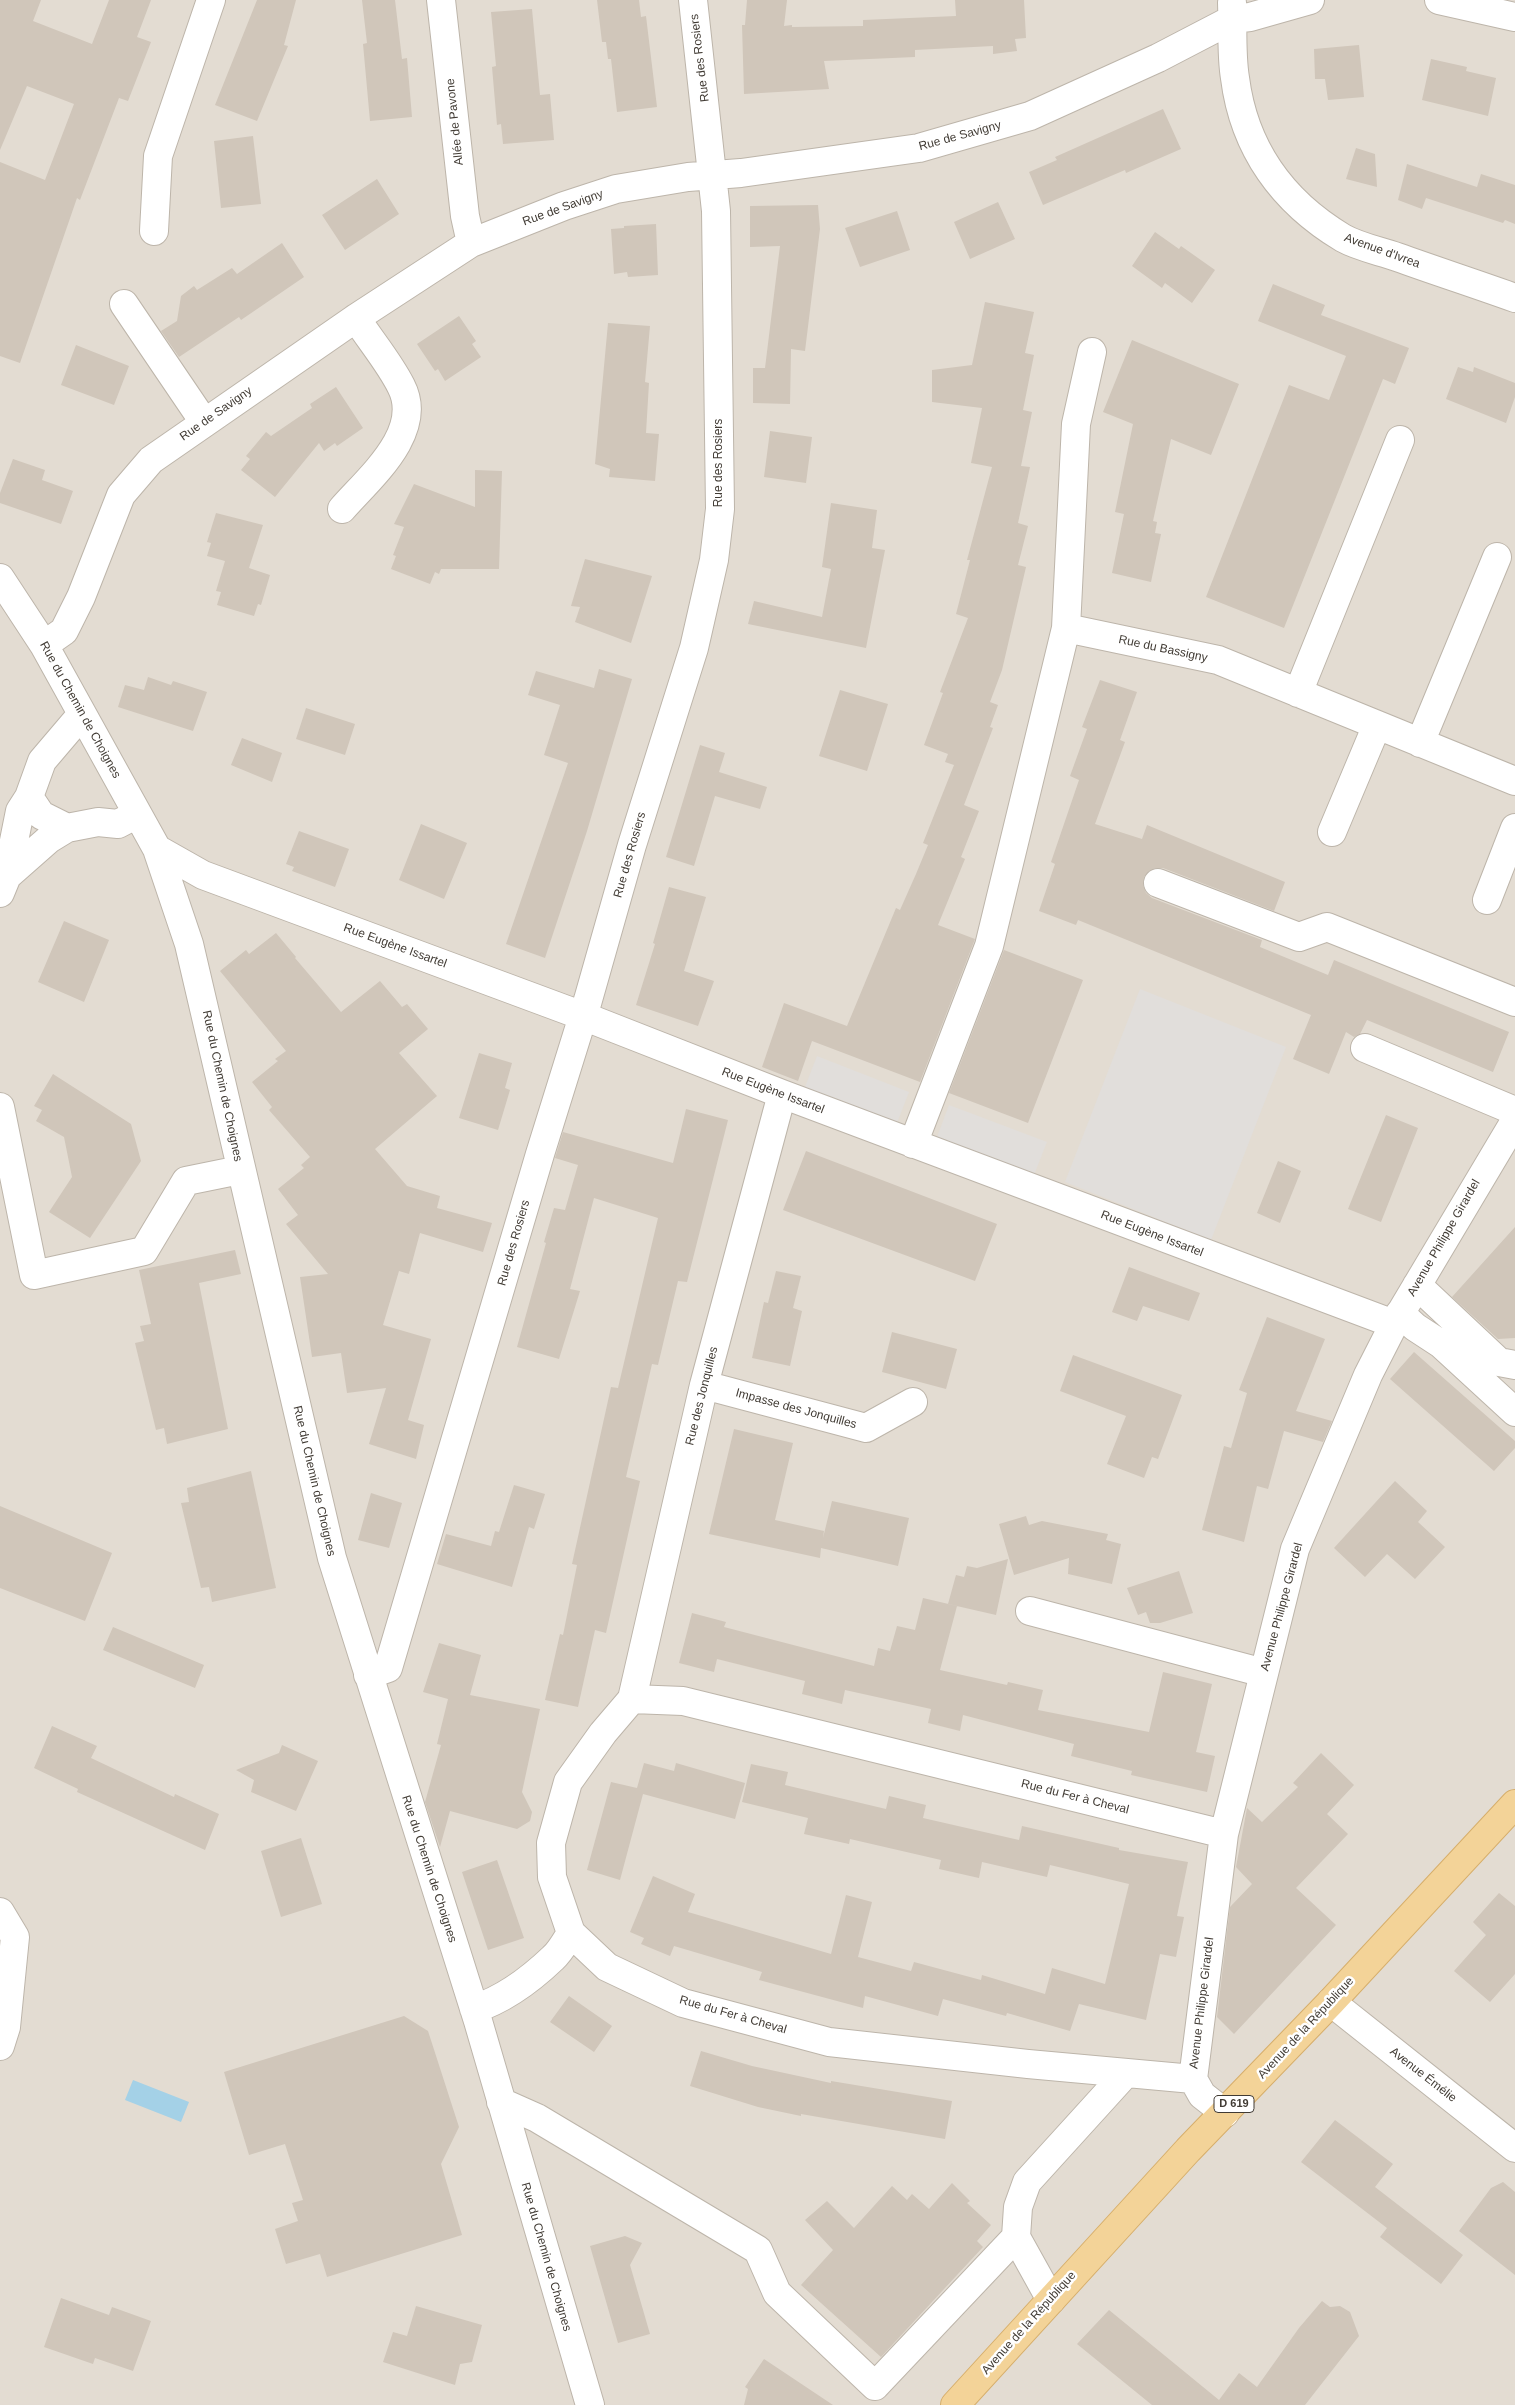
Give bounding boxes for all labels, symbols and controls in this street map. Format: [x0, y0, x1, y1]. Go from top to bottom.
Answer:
street label: Rue des Rosiers [687, 13, 713, 103]
street label: Allée de Pavone [443, 78, 467, 166]
street label: Rue de Savigny [917, 118, 1003, 154]
street label: Rue de Savigny [521, 187, 605, 229]
street label: Avenue d'Ivrea [1342, 231, 1422, 271]
street label: Rue de Savigny [177, 384, 255, 444]
street label: Rue des Rosiers [712, 419, 726, 507]
street label: Rue du Bassigny [1117, 633, 1209, 665]
street label: Rue du Chemin de Choignes [36, 639, 124, 781]
street label: Rue des Rosiers [611, 810, 649, 900]
street label: Rue Eugène Issartel [341, 921, 449, 971]
street label: Rue du Chemin de Choignes [199, 1009, 245, 1163]
street label: Rue Eugène Issartel [720, 1065, 826, 1117]
street label: Avenue Philippe Girardel [1405, 1177, 1483, 1299]
street label: Rue des Rosiers [495, 1198, 533, 1288]
street label: Rue Eugène Issartel [1099, 1208, 1205, 1260]
street label: Rue des Jonquilles [683, 1345, 721, 1447]
street label: Impasse des Jonquilles [734, 1386, 858, 1432]
street label: Rue du Chemin de Choignes [290, 1404, 338, 1558]
street label: Avenue Philippe Girardel [1258, 1541, 1306, 1673]
street label: Rue du Fer à Cheval [1020, 1777, 1130, 1817]
street label: Rue du Chemin de Choignes [398, 1793, 460, 1945]
street label: Avenue Philippe Girardel [1187, 1936, 1217, 2070]
street label: Avenue de la République [1255, 1974, 1357, 2082]
street label: Rue du Fer à Cheval [678, 1993, 788, 2037]
street label: Avenue Émélie [1387, 2045, 1459, 2105]
road number: D 619 [1214, 2096, 1254, 2112]
street label: Rue du Chemin de Choignes [518, 2181, 574, 2333]
street label: Avenue de la République [979, 2268, 1079, 2378]

